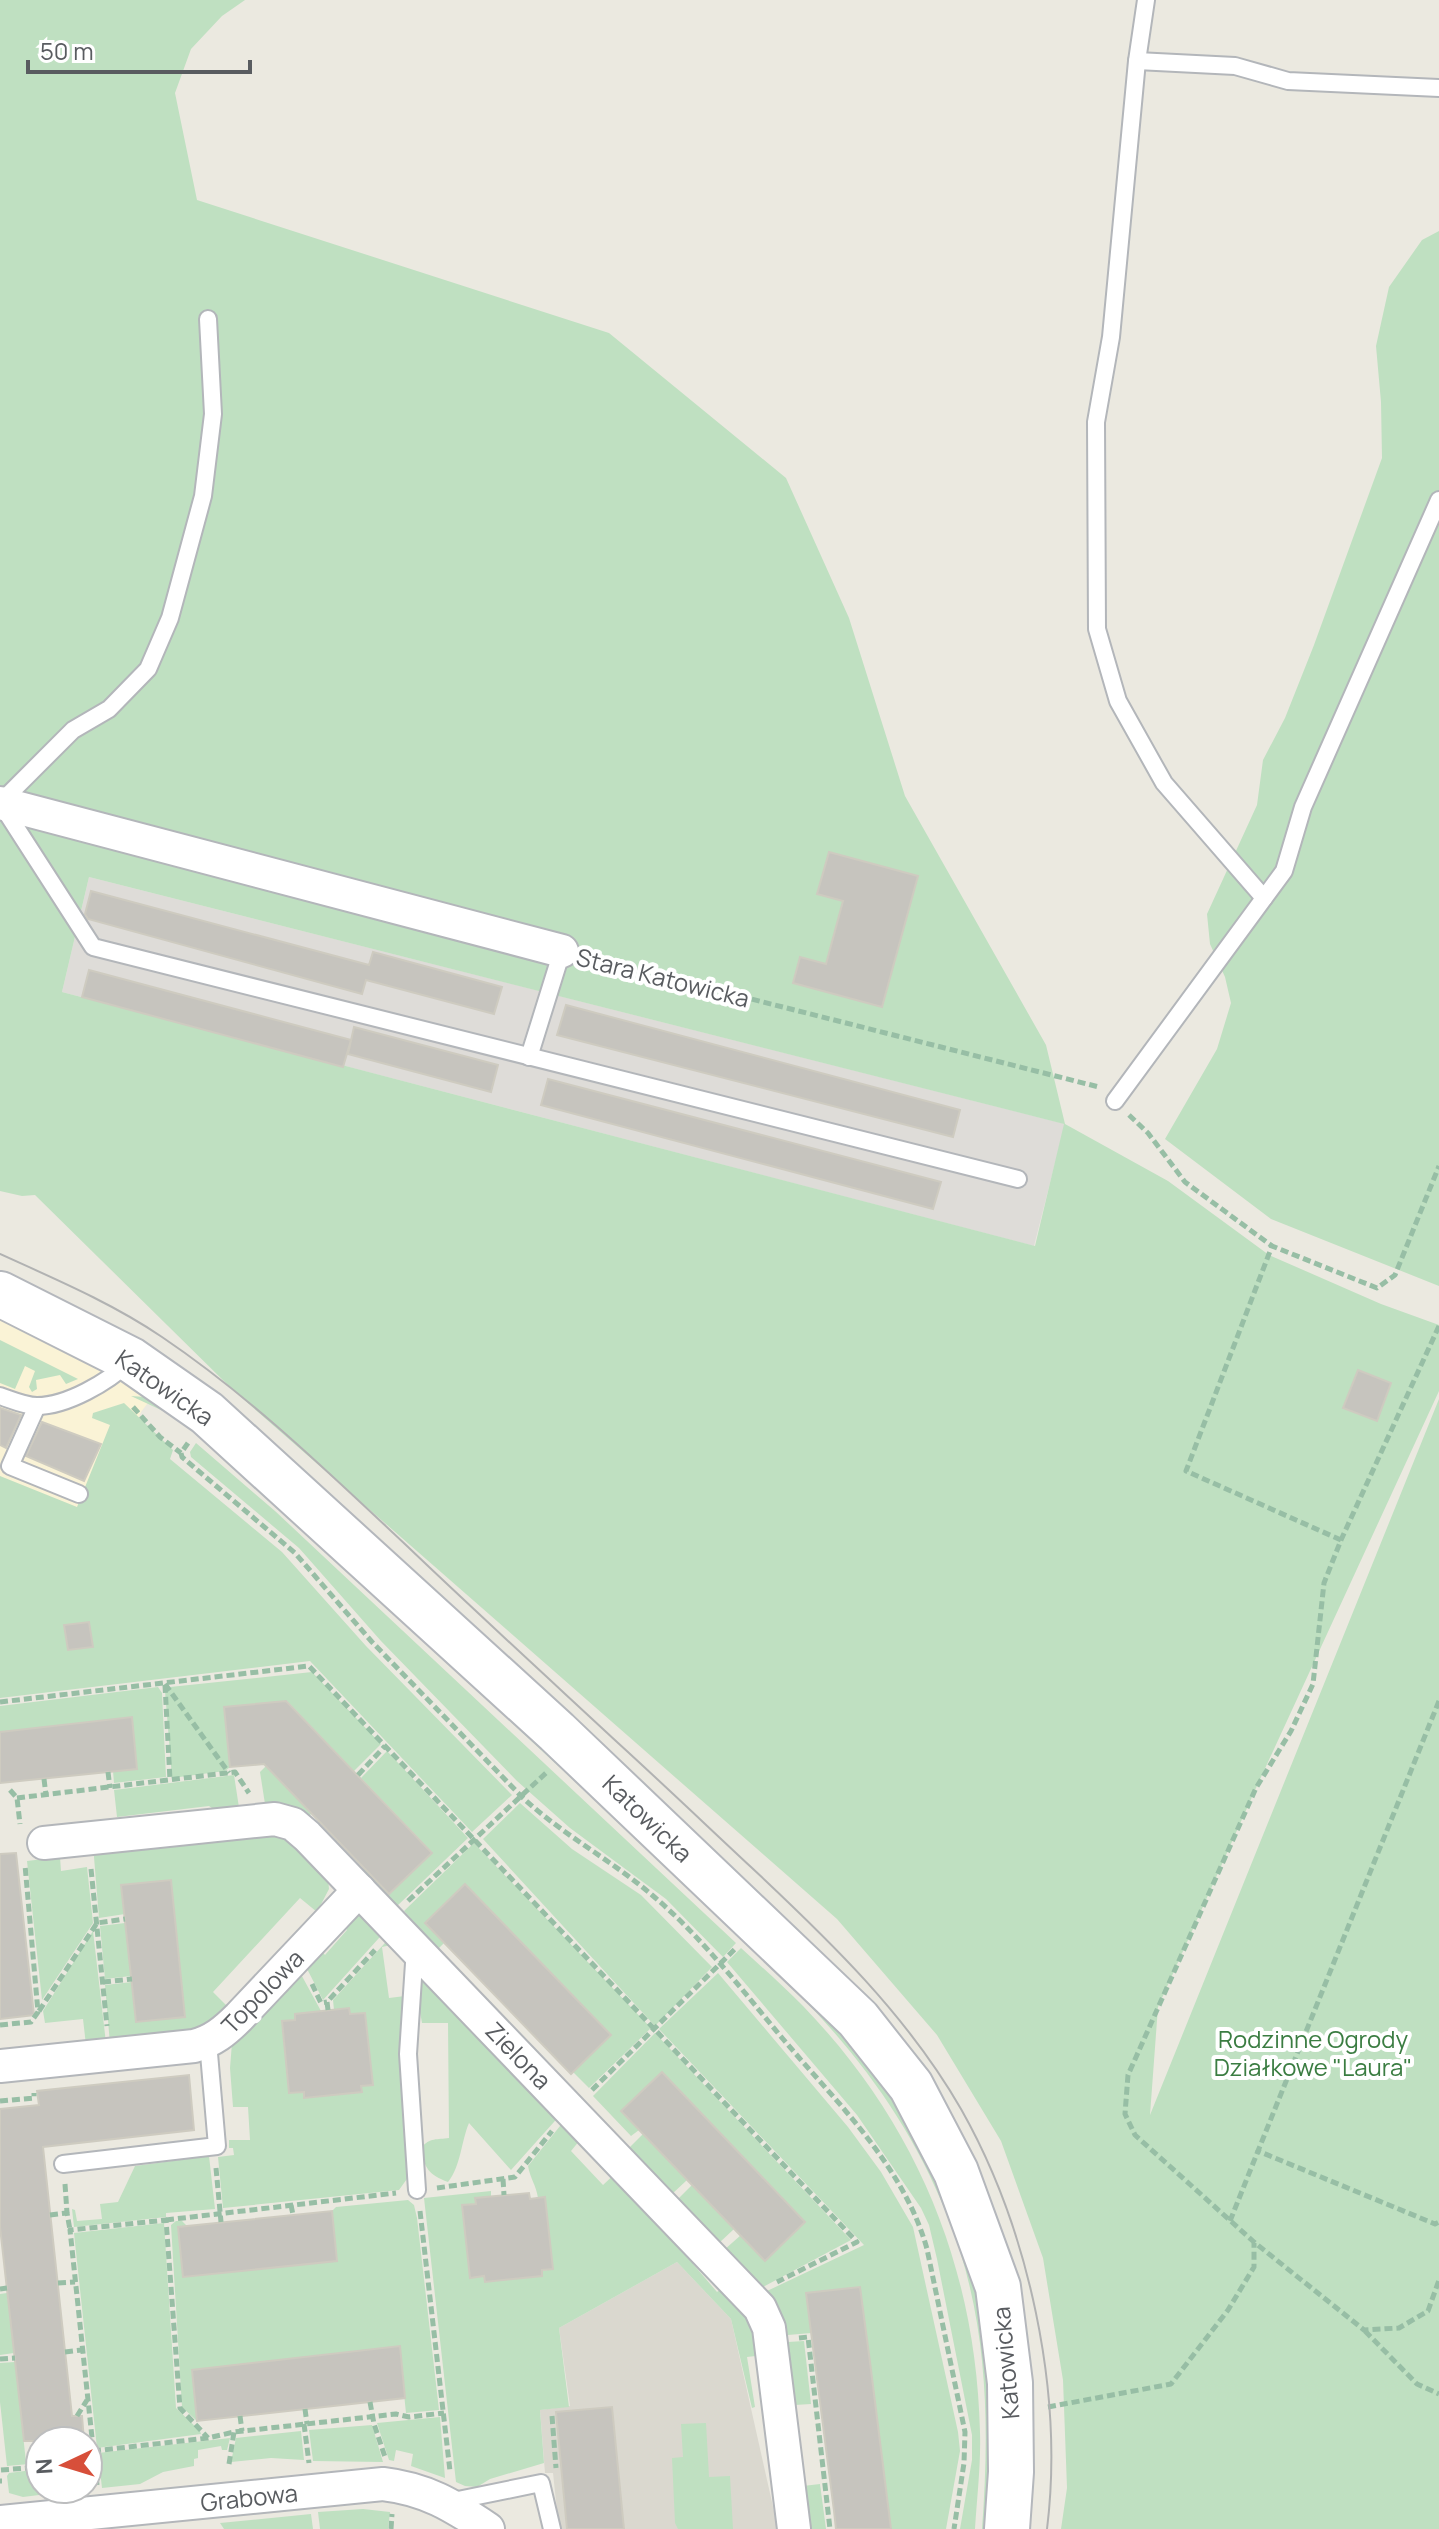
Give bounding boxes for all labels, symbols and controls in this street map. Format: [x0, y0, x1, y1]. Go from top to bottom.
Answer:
scale bar [28, 24, 250, 74]
text: 50 m [40, 34, 94, 67]
street label: Stara Katowicka [573, 940, 753, 1014]
street label: Katowicka [109, 1341, 221, 1433]
street label: Katowicka [596, 1767, 700, 1869]
street label: Topolowa [214, 1942, 310, 2040]
street label: Zielona [479, 2014, 559, 2096]
park label: Rodzinne Ogrody Działkowe "Laura" [1214, 2022, 1412, 2083]
street label: Katowicka [984, 2305, 1026, 2421]
north arrow [24, 2425, 104, 2505]
text: N [29, 2457, 60, 2475]
street label: Grabowa [199, 2476, 299, 2518]

